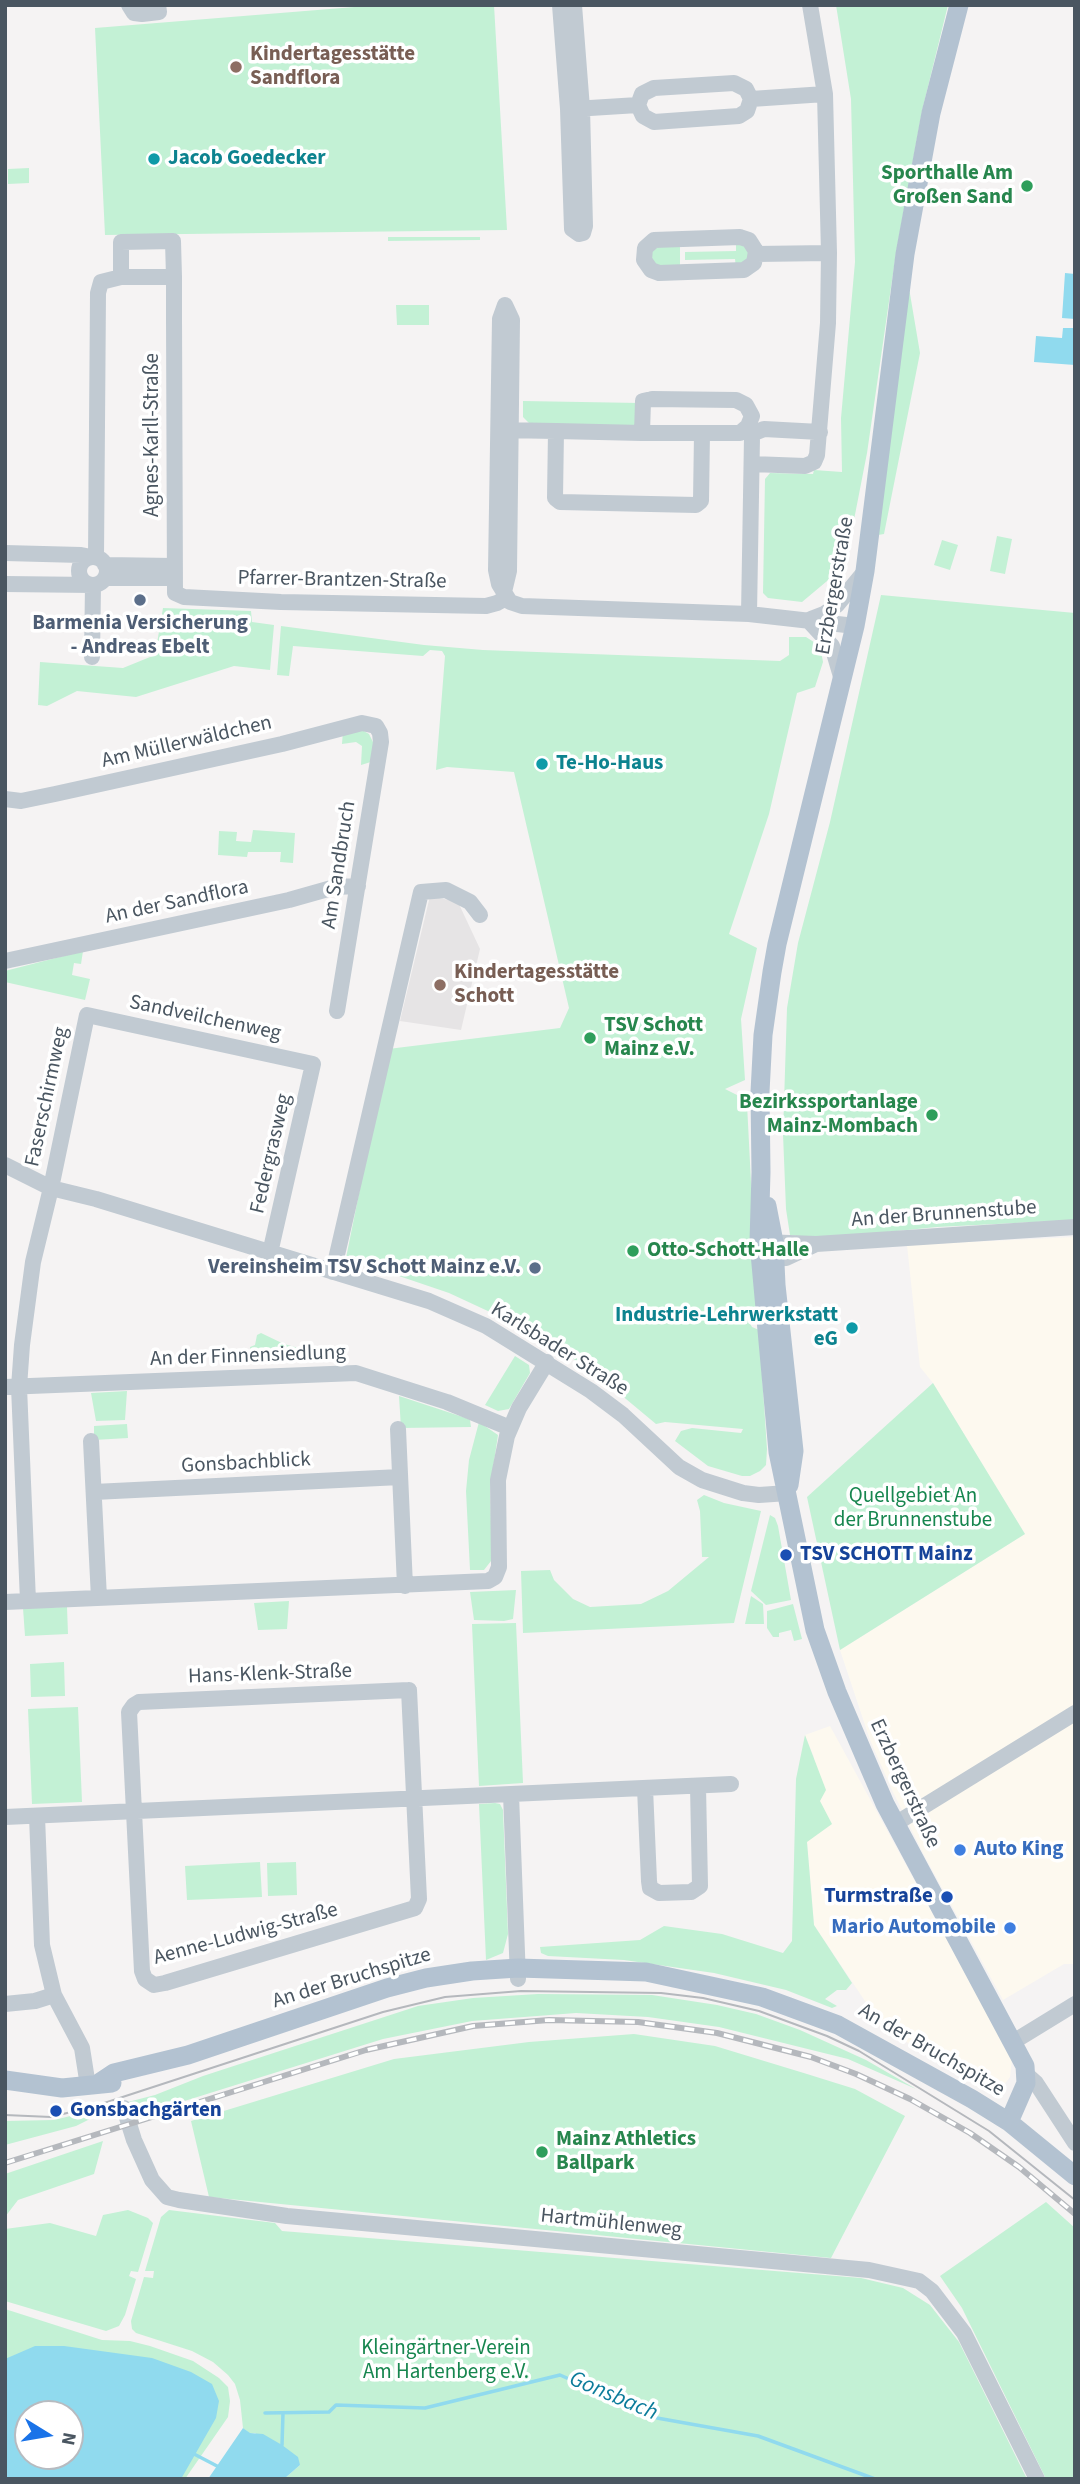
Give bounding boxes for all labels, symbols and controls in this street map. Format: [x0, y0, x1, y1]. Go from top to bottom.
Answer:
place label: Kindertagesstätte Sandflora [250, 42, 415, 92]
marker: Kindertagesstätte Sandflora [228, 59, 244, 75]
place label: Jacob Goedecker [168, 146, 326, 172]
marker: Jacob Goedecker [146, 151, 162, 167]
place label: Sporthalle Am Großen Sand [881, 161, 1013, 211]
marker: Sporthalle Am Großen Sand [1019, 178, 1035, 194]
street label: Agnes-Karll-Straße [140, 353, 166, 517]
street label: Erzbergerstraße [811, 515, 861, 657]
street label: Pfarrer-Brantzen-Straße [237, 567, 447, 595]
marker: Barmenia Versicherung - Andreas Ebelt [132, 592, 148, 608]
place label: Barmenia Versicherung - Andreas Ebelt [32, 611, 248, 661]
street label: Am Müllerwäldchen [99, 711, 275, 775]
place label: Te-Ho-Haus [556, 751, 663, 777]
marker: Te-Ho-Haus [534, 756, 550, 772]
street label: Am Sandbruch [317, 799, 363, 931]
street label: An der Sandflora [103, 876, 251, 930]
place label: Kindertagesstätte Schott [454, 960, 619, 1010]
marker: Kindertagesstätte Schott [432, 977, 448, 993]
street label: Sandveilchenweg [127, 991, 283, 1047]
place label: TSV Schott Mainz e.V. [604, 1013, 703, 1063]
street label: Faserschirmweg [21, 1025, 75, 1169]
marker: TSV Schott Mainz e.V. [582, 1030, 598, 1046]
place label: Bezirkssportanlage Mainz-Mombach [739, 1090, 918, 1140]
street label: Federgrasweg [246, 1092, 298, 1216]
marker: Bezirkssportanlage Mainz-Mombach [924, 1107, 940, 1123]
street label: An der Brunnenstube [851, 1196, 1037, 1234]
place label: Otto-Schott-Halle [647, 1238, 809, 1264]
marker: Otto-Schott-Halle [625, 1243, 641, 1259]
place label: Vereinsheim TSV Schott Mainz e.V. [208, 1255, 521, 1281]
marker: Vereinsheim TSV Schott Mainz e.V. [527, 1260, 543, 1276]
street label: Karlsbader Straße [486, 1298, 632, 1402]
place label: Industrie-Lehrwerkstatt eG [615, 1303, 838, 1353]
marker: Industrie-Lehrwerkstatt eG [844, 1320, 860, 1336]
street label: An der Finnensiedlung [150, 1341, 346, 1373]
street label: Gonsbachblick [181, 1448, 311, 1480]
park label: Quellgebiet An der Brunnenstube [834, 1484, 992, 1534]
place label: TSV SCHOTT Mainz [800, 1542, 973, 1568]
marker: TSV SCHOTT Mainz [778, 1547, 794, 1563]
street label: Hans-Klenk-Straße [188, 1660, 352, 1690]
street label: Erzbergerstraße [863, 1715, 945, 1853]
place label: Auto King [974, 1837, 1063, 1863]
marker: Auto King [952, 1842, 968, 1858]
place label: Turmstraße [824, 1884, 933, 1910]
marker: Turmstraße [939, 1889, 955, 1905]
street label: Aenne-Ludwig-Straße [151, 1898, 341, 1972]
place label: Mario Automobile [831, 1915, 996, 1941]
marker: Mario Automobile [1002, 1920, 1018, 1936]
street label: An der Bruchspitze [270, 1943, 434, 2015]
street label: An der Bruchspitze [853, 1999, 1009, 2103]
place label: Gonsbachgärten [70, 2098, 222, 2124]
marker: Gonsbachgärten [48, 2103, 64, 2119]
place label: Mainz Athletics Ballpark [556, 2127, 696, 2177]
marker: Mainz Athletics Ballpark [534, 2144, 550, 2160]
street label: Hartmühlenweg [539, 2204, 683, 2244]
park label: Kleingärtner-Verein Am Hartenberg e.V. [361, 2336, 531, 2386]
water label: Gonsbach [565, 2366, 661, 2428]
north arrow [14, 2400, 84, 2470]
text: N [54, 2430, 83, 2447]

